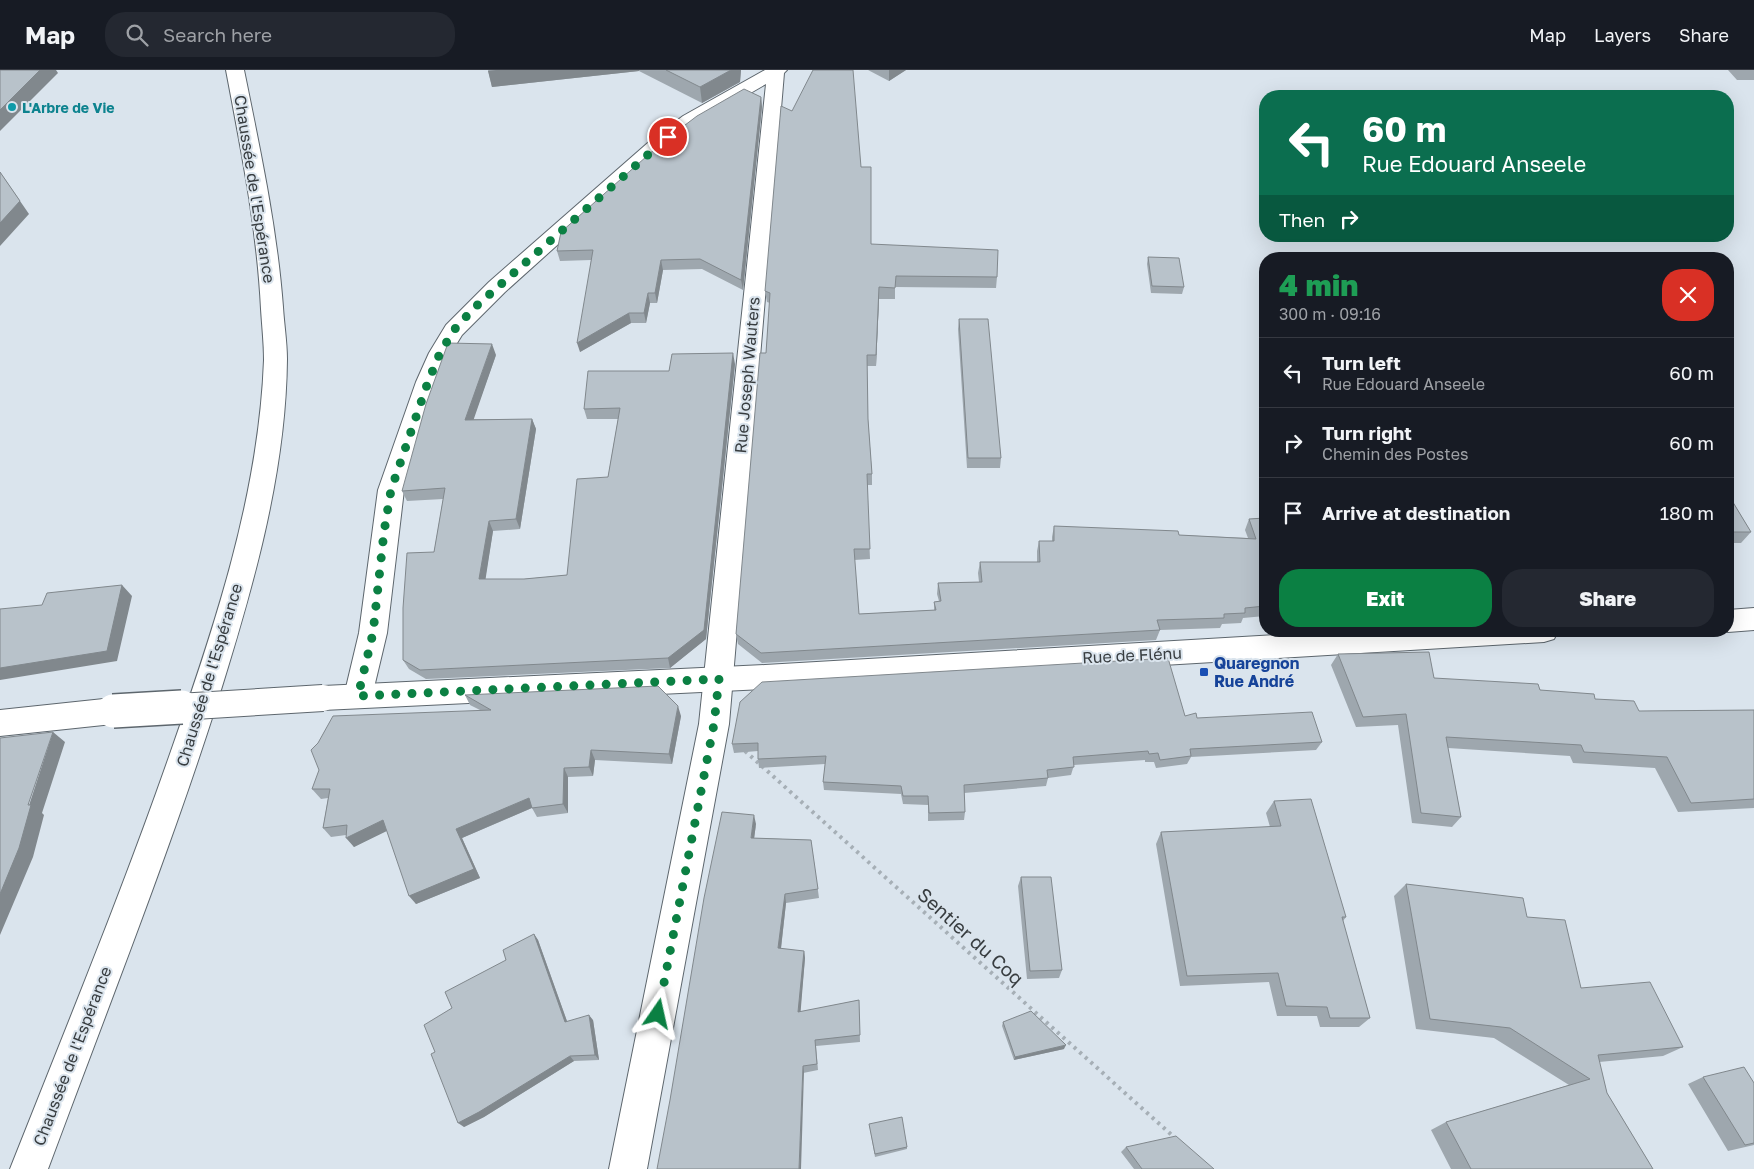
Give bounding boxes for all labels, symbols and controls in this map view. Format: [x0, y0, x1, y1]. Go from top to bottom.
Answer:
search box [105, 12, 455, 57]
text: Map [25, 20, 75, 49]
icon: search [123, 21, 151, 49]
text: Search here [163, 23, 272, 46]
text: Map [1529, 24, 1566, 46]
text: Layers [1594, 24, 1651, 46]
text: Share [1679, 24, 1729, 46]
street label: Chaussée de l'Espérance [230, 93, 280, 285]
place label: L'Arbre de Vie [22, 99, 115, 116]
marker: L'Arbre de Vie [6, 101, 18, 113]
text: 60 m [1362, 108, 1446, 150]
icon: left [1279, 110, 1344, 175]
pin [647, 116, 689, 158]
icon: arrive [654, 123, 682, 151]
text: Rue Edouard Anseele [1362, 150, 1586, 177]
icon: right [1335, 205, 1363, 233]
text: Then [1279, 208, 1325, 231]
text: 4 min [1279, 267, 1358, 303]
button: close [1662, 269, 1714, 321]
street label: Rue Joseph Wauters [730, 296, 764, 454]
text: 300 m · 09:16 [1279, 304, 1381, 324]
text: Turn left [1322, 351, 1401, 374]
icon: left [1279, 359, 1307, 387]
text: 60 m [1669, 361, 1714, 384]
text: Rue Edouard Anseele [1322, 374, 1485, 394]
text: Turn right [1322, 421, 1412, 444]
icon: right [1279, 429, 1307, 457]
text: 60 m [1669, 431, 1714, 454]
text: Chemin des Postes [1322, 444, 1468, 464]
icon: arrive [1279, 499, 1307, 527]
text: Arrive at destination [1322, 501, 1510, 524]
text: 180 m [1660, 501, 1714, 524]
button: Exit [1279, 569, 1492, 627]
button: Share [1502, 569, 1714, 627]
street label: Chaussée de l'Espérance [172, 581, 246, 769]
street label: Rue de Flénu [1082, 642, 1182, 668]
place label: Quaregnon Rue André [1214, 653, 1299, 691]
marker: Quaregnon Rue André [1198, 666, 1210, 678]
street label: Sentier du Coq [913, 882, 1029, 990]
street label: Chaussée de l'Espérance [29, 964, 115, 1148]
position arrow [631, 987, 683, 1039]

